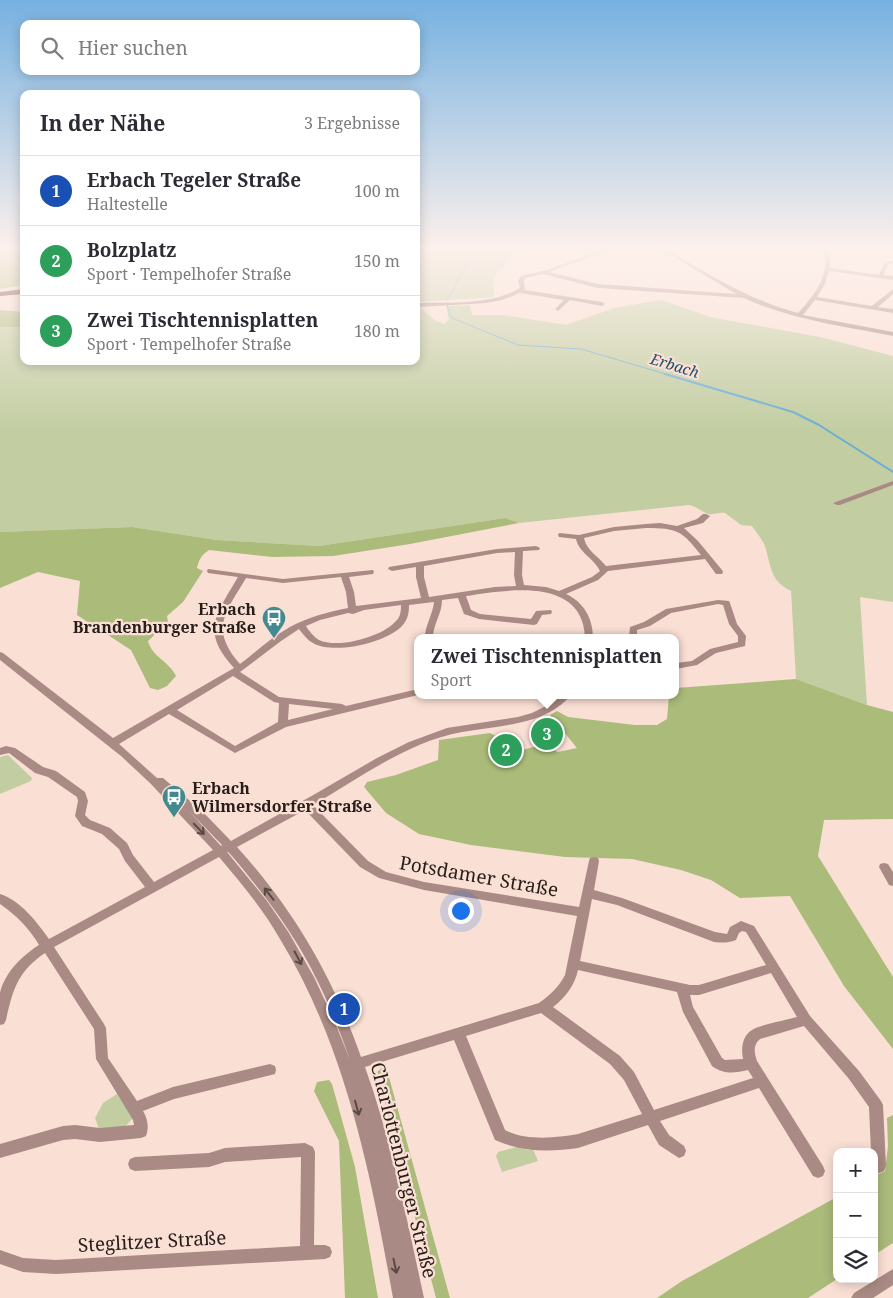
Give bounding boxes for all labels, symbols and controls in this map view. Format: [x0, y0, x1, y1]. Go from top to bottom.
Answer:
search box [20, 20, 420, 75]
icon: search [38, 34, 66, 62]
text: Hier suchen [78, 35, 188, 61]
text: In der Nähe [40, 109, 165, 137]
text: 3 Ergebnisse [304, 112, 400, 134]
text: Erbach Tegeler Straße [87, 167, 301, 193]
text: 1 [51, 180, 61, 202]
text: 100 m [354, 180, 400, 202]
text: Haltestelle [87, 193, 168, 215]
text: Bolzplatz [87, 237, 176, 263]
text: 2 [51, 250, 61, 272]
text: 150 m [354, 250, 400, 272]
text: Sport · Tempelhofer Straße [87, 263, 291, 285]
text: Zwei Tischtennisplatten [87, 307, 318, 333]
text: 3 [51, 320, 61, 342]
text: 180 m [354, 320, 400, 342]
text: Sport · Tempelhofer Straße [87, 333, 291, 355]
water label: Erbach [647, 348, 702, 382]
place label: Erbach Brandenburger Straße [73, 598, 256, 638]
bus stop icon: Erbach Brandenburger Straße [261, 605, 287, 639]
popup [414, 634, 679, 699]
text: Zwei Tischtennisplatten [431, 643, 662, 669]
text: Sport [431, 669, 472, 691]
pin: 3 [531, 715, 563, 753]
pin: 2 [490, 731, 522, 769]
place label: Erbach Wilmersdorfer Straße [192, 777, 372, 817]
bus stop icon: Erbach Wilmersdorfer Straße [161, 784, 187, 818]
one-way arrow [193, 823, 205, 835]
street label: Potsdamer Straße [398, 849, 560, 903]
one-way arrow [264, 888, 275, 901]
your location [448, 898, 474, 924]
one-way arrow [293, 950, 303, 965]
pin: 1 [328, 990, 360, 1028]
street label: Charlottenburger Straße [365, 1059, 443, 1281]
one-way arrow [353, 1100, 363, 1116]
map controls [833, 1148, 878, 1283]
button: + [833, 1148, 878, 1193]
button: − [833, 1193, 878, 1238]
street label: Steglitzer Straße [77, 1224, 227, 1258]
button: layers [833, 1238, 878, 1283]
one-way arrow [391, 1258, 400, 1274]

